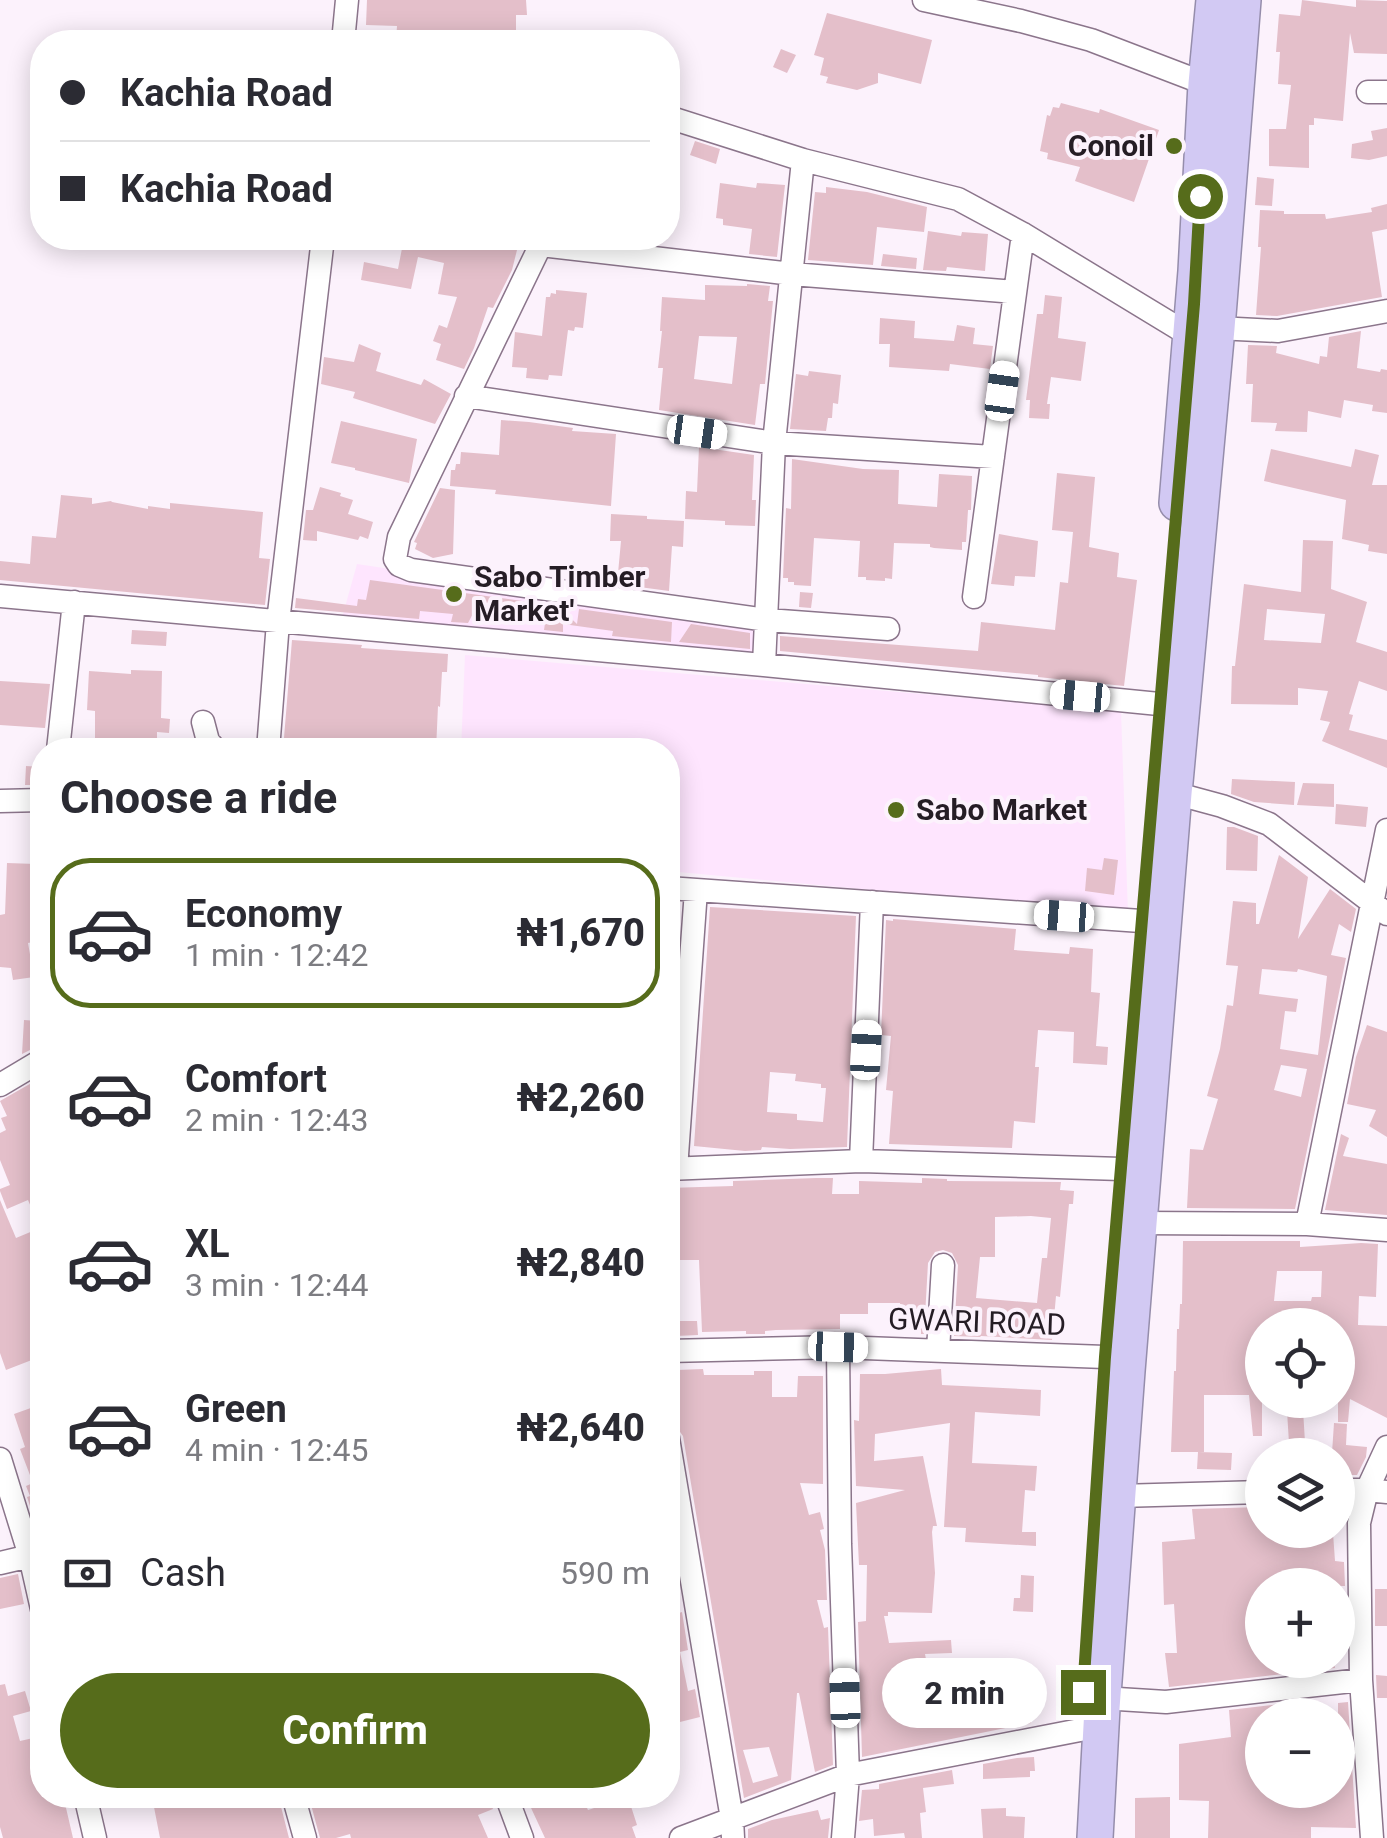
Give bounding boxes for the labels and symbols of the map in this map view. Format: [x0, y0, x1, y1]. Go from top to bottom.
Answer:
place label: Conoil [1068, 128, 1154, 163]
marker: Conoil [1163, 135, 1185, 157]
route start [1178, 174, 1223, 219]
car [983, 359, 1021, 423]
car [665, 413, 729, 451]
place label: Sabo Timber Market' [474, 559, 646, 628]
marker: Sabo Timber Market' [443, 583, 465, 605]
car [1049, 678, 1111, 714]
place label: Sabo Market [916, 792, 1087, 827]
marker: Sabo Market [885, 799, 907, 821]
car [1033, 899, 1095, 933]
car [849, 1019, 883, 1081]
street label: GWARI ROAD [887, 1301, 1067, 1342]
car [807, 1331, 869, 1363]
callout: 2 min [883, 1657, 1048, 1727]
car [829, 1667, 861, 1729]
route end [1061, 1670, 1106, 1715]

